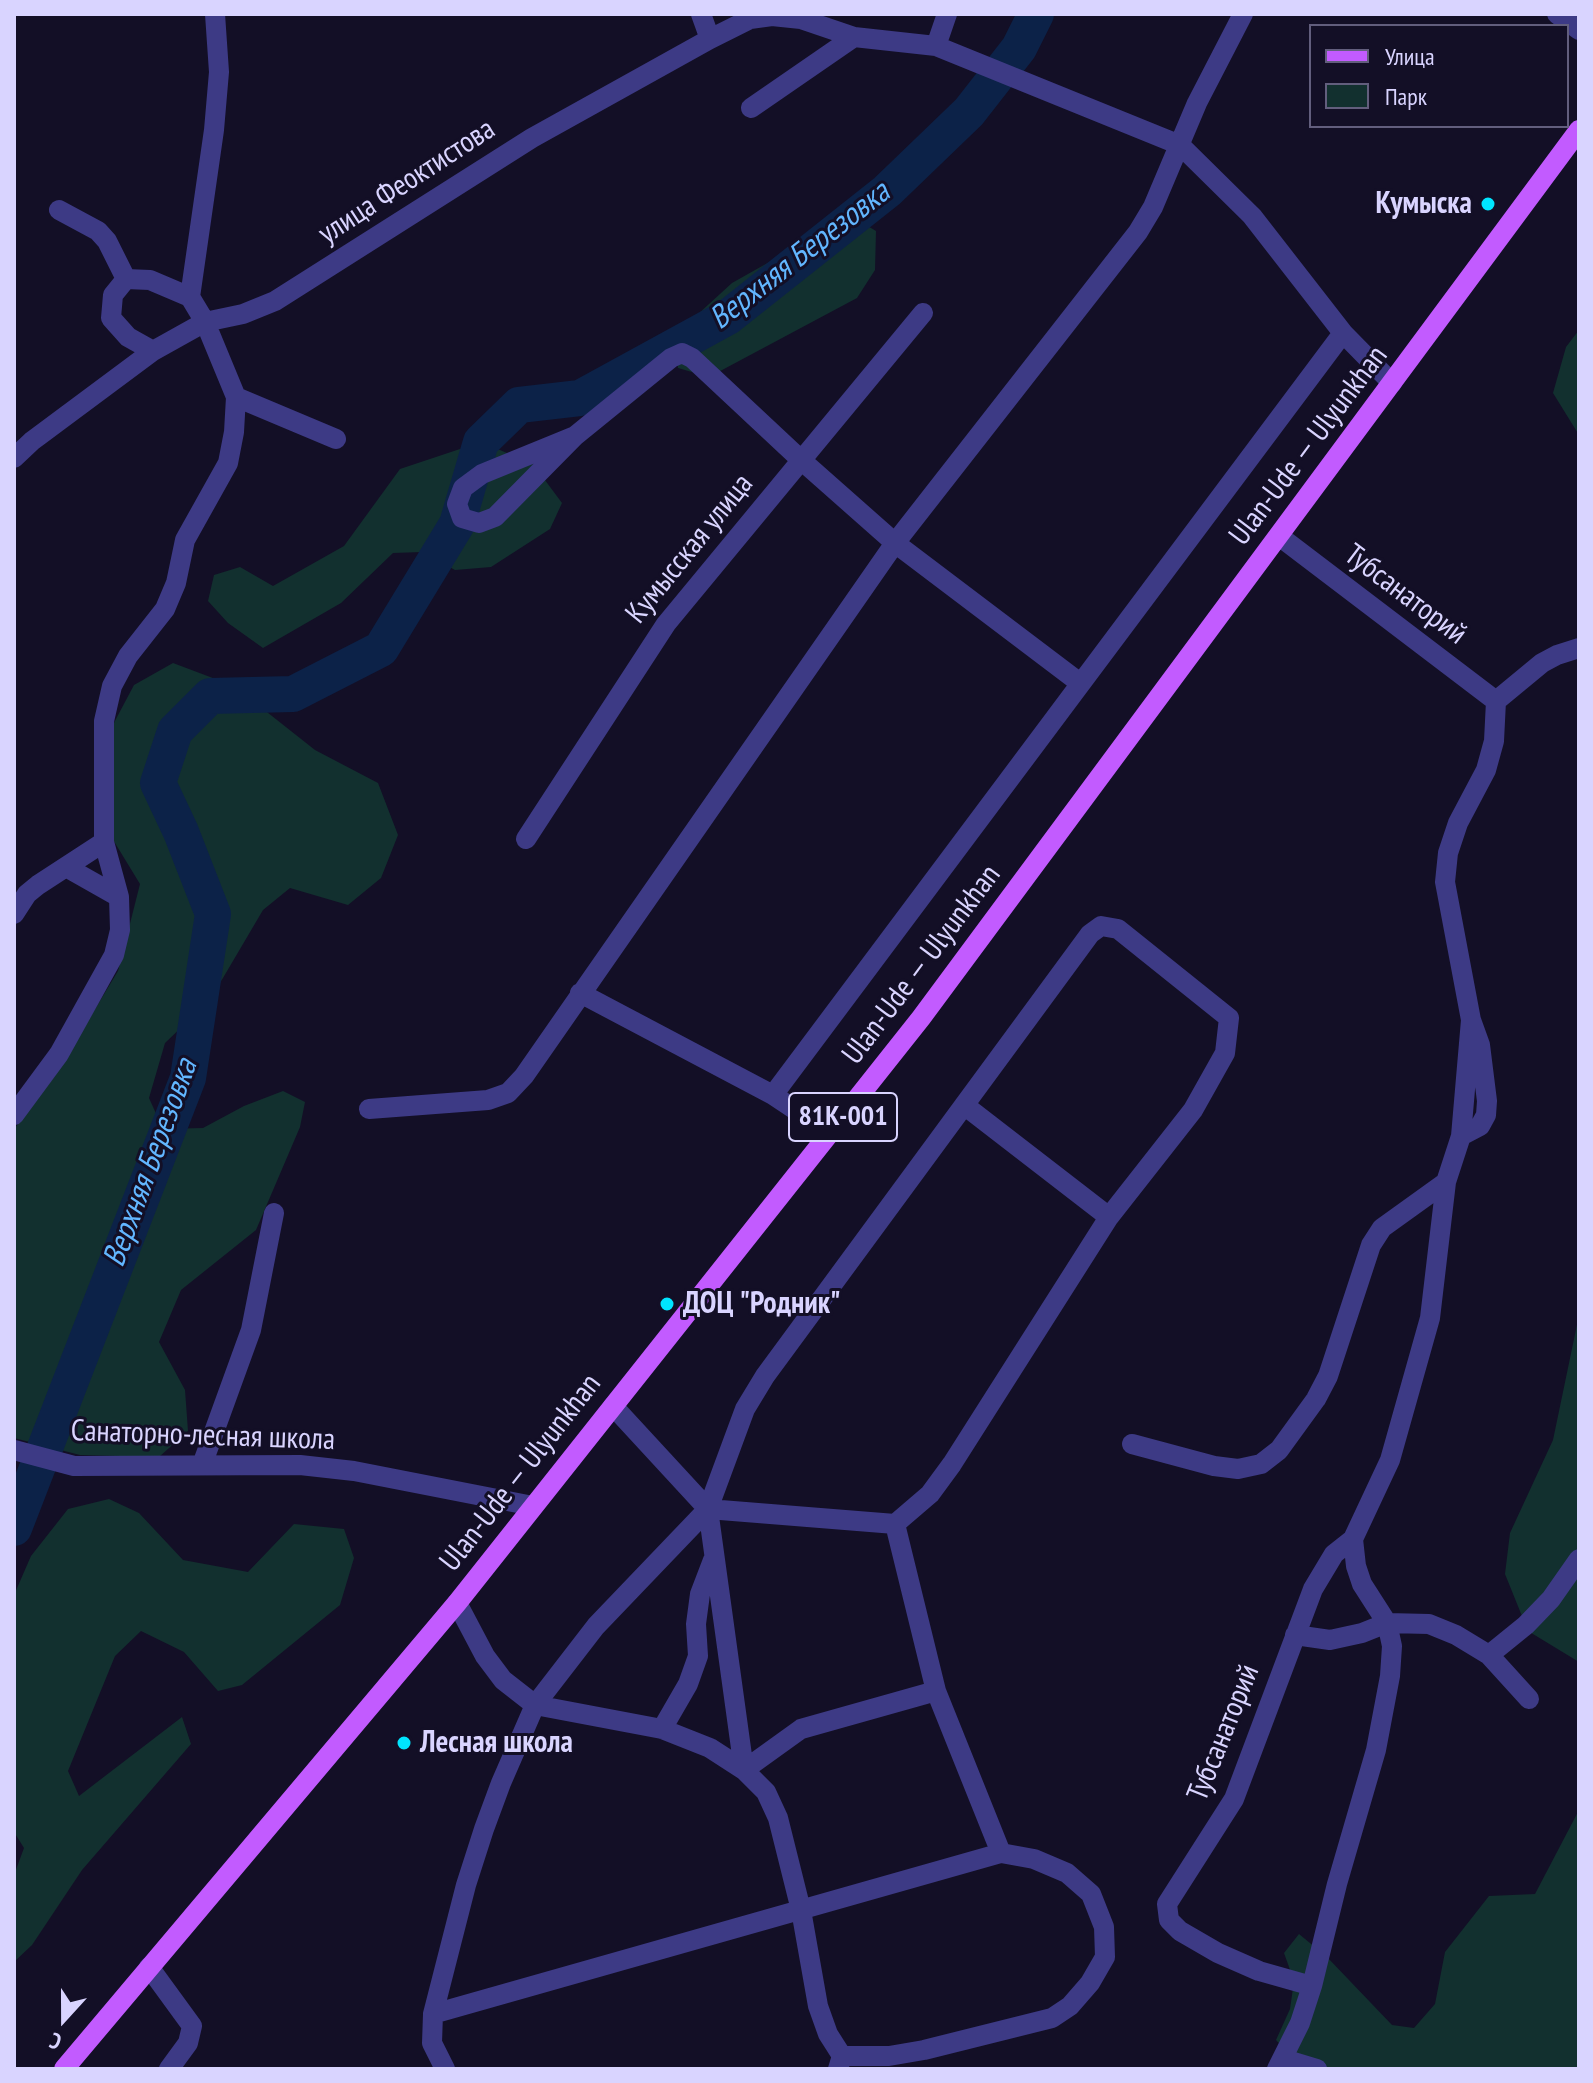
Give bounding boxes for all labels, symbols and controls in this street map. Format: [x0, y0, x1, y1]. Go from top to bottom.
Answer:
legend [1309, 24, 1569, 128]
text: Улица [1385, 41, 1435, 72]
text: Парк [1385, 81, 1427, 112]
street label: улица Феоктистова [312, 112, 502, 252]
water label: Верхняя Березовка [702, 174, 898, 338]
place label: Кумыска [1375, 186, 1472, 222]
marker: Кумыска [1479, 195, 1497, 213]
street label: Ulan-Ude — Ulyunkhan [1222, 339, 1396, 553]
street label: Кумысская улица [619, 467, 761, 631]
street label: Тубсанаторий [1337, 537, 1473, 653]
street label: Ulan-Ude — Ulyunkhan [835, 858, 1009, 1072]
water label: Верхняя Березовка [96, 1054, 206, 1272]
road number: 81К-001 [789, 1093, 897, 1141]
place label: ДОЦ "Родник" [683, 1286, 841, 1322]
marker: ДОЦ "Родник" [658, 1295, 676, 1313]
street label: Ulan-Ude — Ulyunkhan [433, 1367, 609, 1579]
street label: Санаторно-лесная школа [70, 1413, 336, 1459]
street label: Тубсанаторий [1180, 1660, 1268, 1806]
place label: Лесная школа [420, 1725, 573, 1761]
marker: Лесная школа [395, 1734, 413, 1752]
north arrow [24, 1979, 104, 2059]
text: С [46, 2027, 65, 2056]

